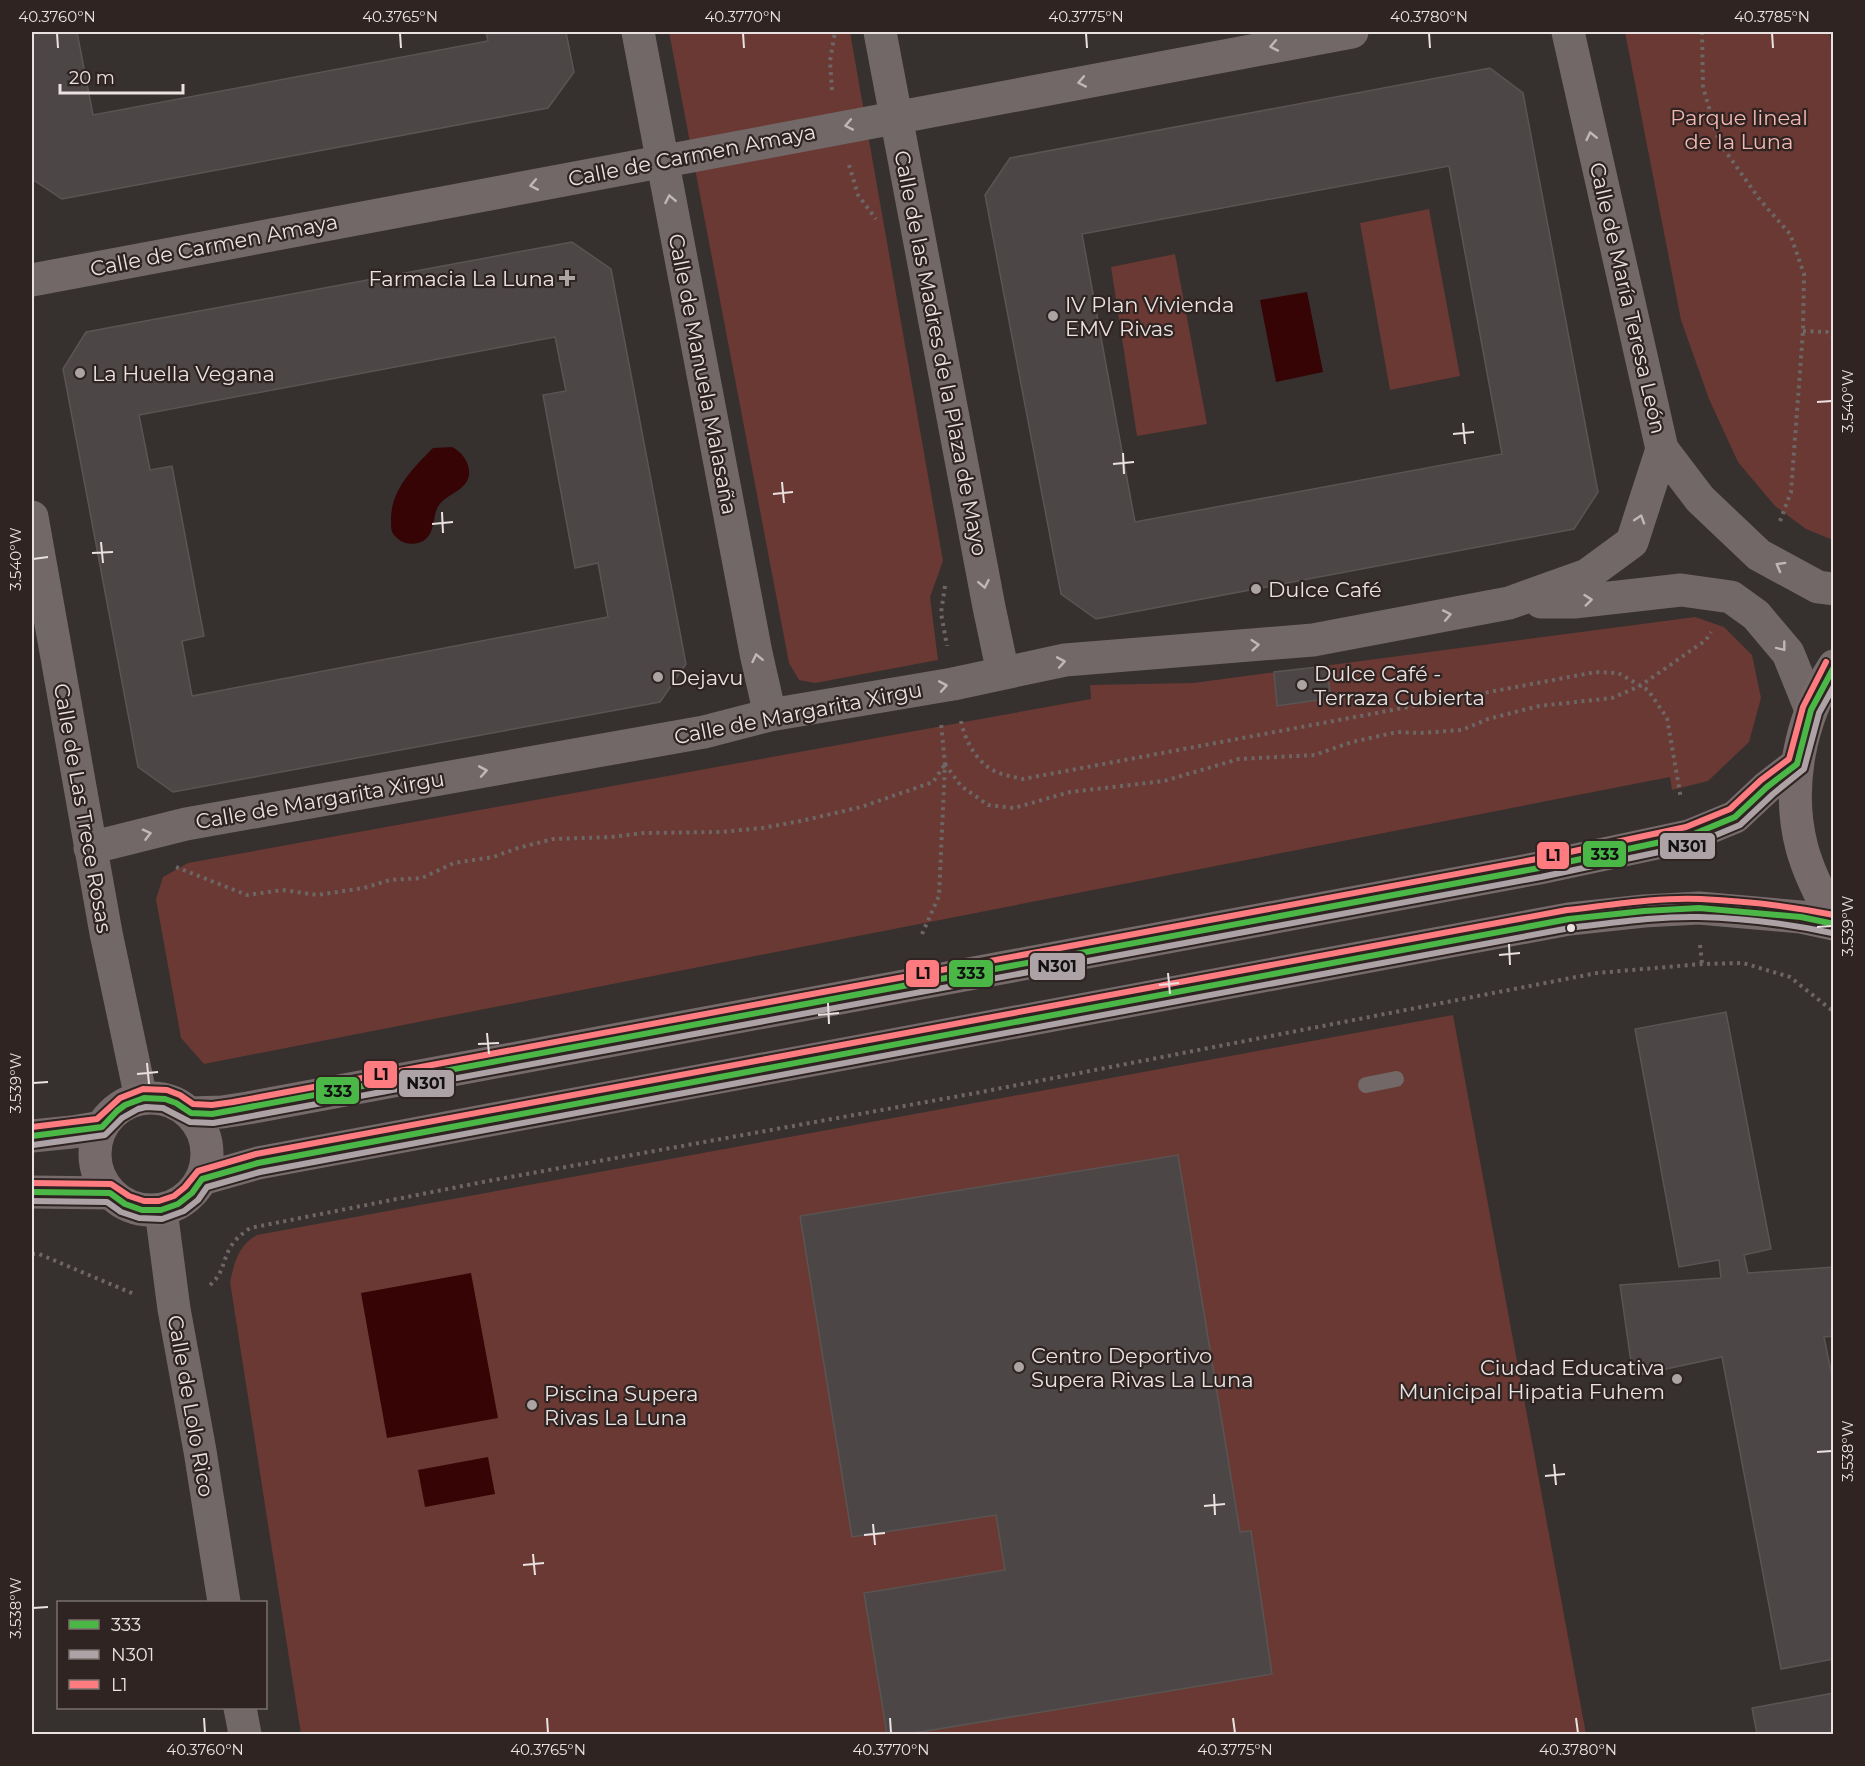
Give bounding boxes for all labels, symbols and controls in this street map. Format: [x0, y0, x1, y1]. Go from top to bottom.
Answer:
text: 40.3760°N [18, 7, 96, 26]
text: 40.3765°N [362, 7, 438, 26]
text: 40.3770°N [704, 7, 782, 26]
text: 40.3775°N [1048, 7, 1124, 26]
text: 40.3780°N [1390, 7, 1468, 26]
text: 40.3785°N [1734, 7, 1810, 26]
one-way arrow [1269, 39, 1279, 52]
scale bar [60, 57, 183, 95]
text: 20 m [69, 67, 115, 89]
one-way arrow [1078, 75, 1088, 88]
park label: Parque lineal de la Luna [1670, 105, 1808, 154]
one-way arrow [845, 118, 855, 131]
street label: Calle de Carmen Amaya [566, 119, 818, 191]
one-way arrow [1585, 132, 1598, 142]
street label: Calle de las Madres de la Plaza de Mayo [889, 148, 993, 558]
street label: Calle de María Teresa León [1585, 160, 1671, 436]
one-way arrow [529, 178, 539, 191]
one-way arrow [664, 194, 677, 204]
street label: Calle de Carmen Amaya [88, 209, 340, 281]
street label: Calle de Manuela Malasaña [663, 231, 743, 517]
place label: Farmacia La Luna [368, 266, 555, 291]
marker: Farmacia La Luna [560, 271, 574, 285]
place label: IV Plan Vivienda EMV Rivas [1065, 292, 1234, 341]
marker: IV Plan Vivienda EMV Rivas [1046, 309, 1060, 323]
place label: La Huella Vegana [92, 361, 275, 386]
marker: La Huella Vegana [73, 366, 87, 380]
text: 3.540°W [1838, 369, 1857, 433]
one-way arrow [1632, 514, 1645, 525]
text: 3.540°W [6, 527, 25, 591]
one-way arrow [1776, 562, 1787, 573]
place label: Dulce Café [1268, 577, 1382, 602]
one-way arrow [977, 579, 990, 589]
marker: Dulce Café [1249, 582, 1263, 596]
one-way arrow [1584, 594, 1593, 607]
one-way arrow [1442, 609, 1452, 622]
one-way arrow [1250, 638, 1259, 651]
one-way arrow [1775, 641, 1786, 652]
one-way arrow [751, 654, 764, 664]
one-way arrow [1056, 656, 1065, 668]
place label: Dulce Café - Terraza Cubierta [1314, 661, 1485, 710]
place label: Dejavu [670, 665, 743, 690]
marker: Dejavu [651, 670, 665, 684]
street label: Calle de Margarita Xirgu [672, 677, 924, 749]
marker: Dulce Café - Terraza Cubierta [1295, 678, 1309, 692]
one-way arrow [938, 680, 948, 692]
street label: Calle de Las Trece Rosas [49, 681, 117, 935]
one-way arrow [478, 765, 488, 778]
street label: Calle de Margarita Xirgu [194, 766, 446, 834]
one-way arrow [142, 828, 152, 841]
line badge: N301 [1659, 832, 1716, 860]
text: N301 [1667, 837, 1707, 856]
line badge: 333 [1582, 840, 1627, 868]
line badge: L1 [1536, 841, 1570, 870]
text: 333 [1590, 845, 1619, 864]
text: L1 [1545, 846, 1561, 865]
text: 3.539°W [1838, 895, 1857, 957]
unlabelled marker [1565, 922, 1577, 934]
line badge: N301 [1029, 952, 1086, 981]
text: N301 [1037, 957, 1077, 976]
line badge: L1 [905, 959, 940, 988]
line badge: 333 [948, 959, 994, 988]
text: L1 [915, 964, 931, 983]
text: 333 [956, 964, 985, 983]
text: 3.539°W [6, 1052, 25, 1114]
line badge: L1 [363, 1060, 398, 1089]
text: L1 [373, 1065, 389, 1084]
line badge: N301 [398, 1069, 455, 1098]
text: N301 [406, 1074, 446, 1093]
line badge: 333 [315, 1076, 360, 1105]
text: 333 [323, 1082, 352, 1101]
street label: Calle de Lolo Rico [163, 1313, 219, 1499]
place label: Centro Deportivo Supera Rivas La Luna [1031, 1343, 1254, 1392]
place label: Ciudad Educativa Municipal Hipatia Fuhem [1398, 1355, 1665, 1404]
marker: Centro Deportivo Supera Rivas La Luna [1012, 1360, 1026, 1374]
marker: Ciudad Educativa Municipal Hipatia Fuhem [1670, 1372, 1684, 1386]
place label: Piscina Supera Rivas La Luna [544, 1381, 698, 1430]
marker: Piscina Supera Rivas La Luna [525, 1398, 539, 1412]
text: 3.538°W [1838, 1420, 1857, 1482]
text: 3.538°W [6, 1577, 25, 1639]
legend [57, 1601, 267, 1709]
text: 333 [111, 1614, 141, 1636]
text: N301 [111, 1644, 154, 1666]
text: L1 [111, 1674, 127, 1696]
text: 40.3760°N [166, 1740, 244, 1759]
text: 40.3765°N [510, 1740, 586, 1759]
text: 40.3770°N [852, 1740, 930, 1759]
text: 40.3775°N [1197, 1740, 1273, 1759]
text: 40.3780°N [1539, 1740, 1617, 1759]

